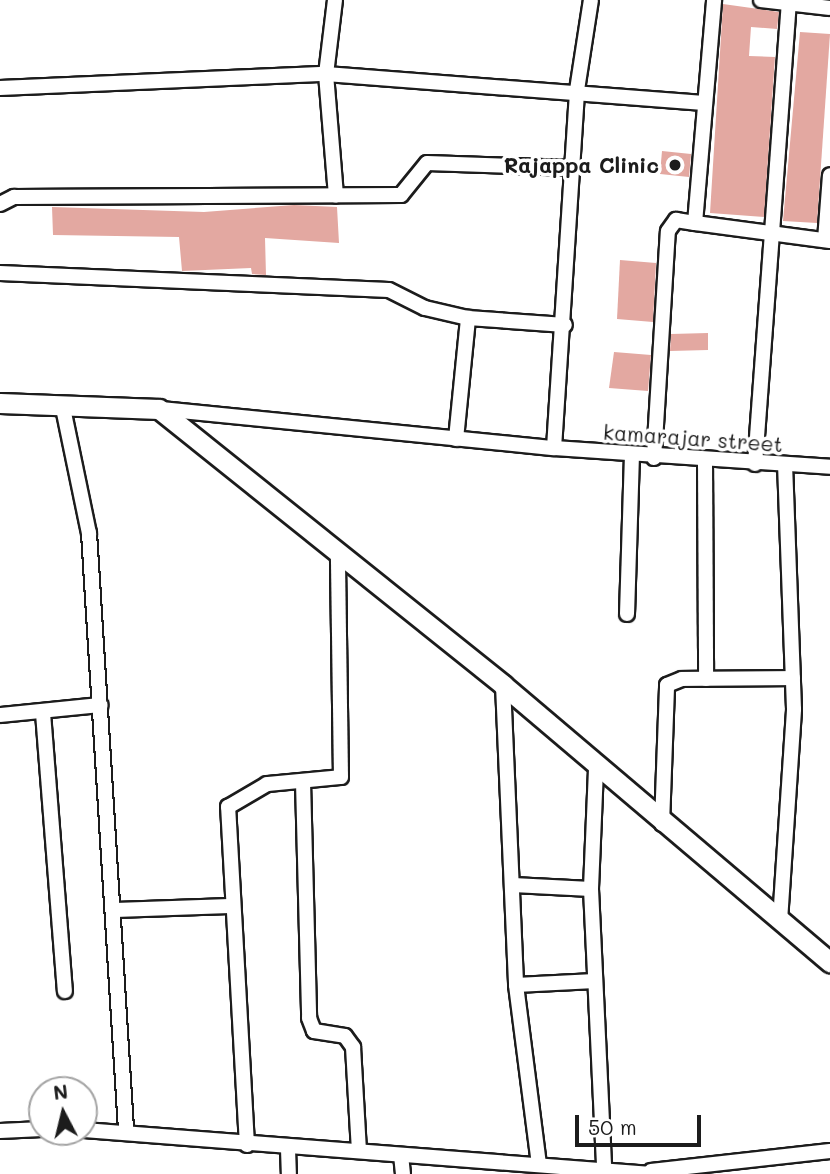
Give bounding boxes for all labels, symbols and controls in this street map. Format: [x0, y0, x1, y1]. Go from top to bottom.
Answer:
place label: Rajappa Clinic [504, 152, 659, 178]
marker: Rajappa Clinic [665, 155, 685, 175]
street label: kamarajar street [602, 419, 784, 457]
north arrow [28, 1076, 98, 1146]
text: N [52, 1078, 69, 1105]
scale bar [578, 1100, 704, 1144]
text: 50 m [588, 1113, 637, 1140]

